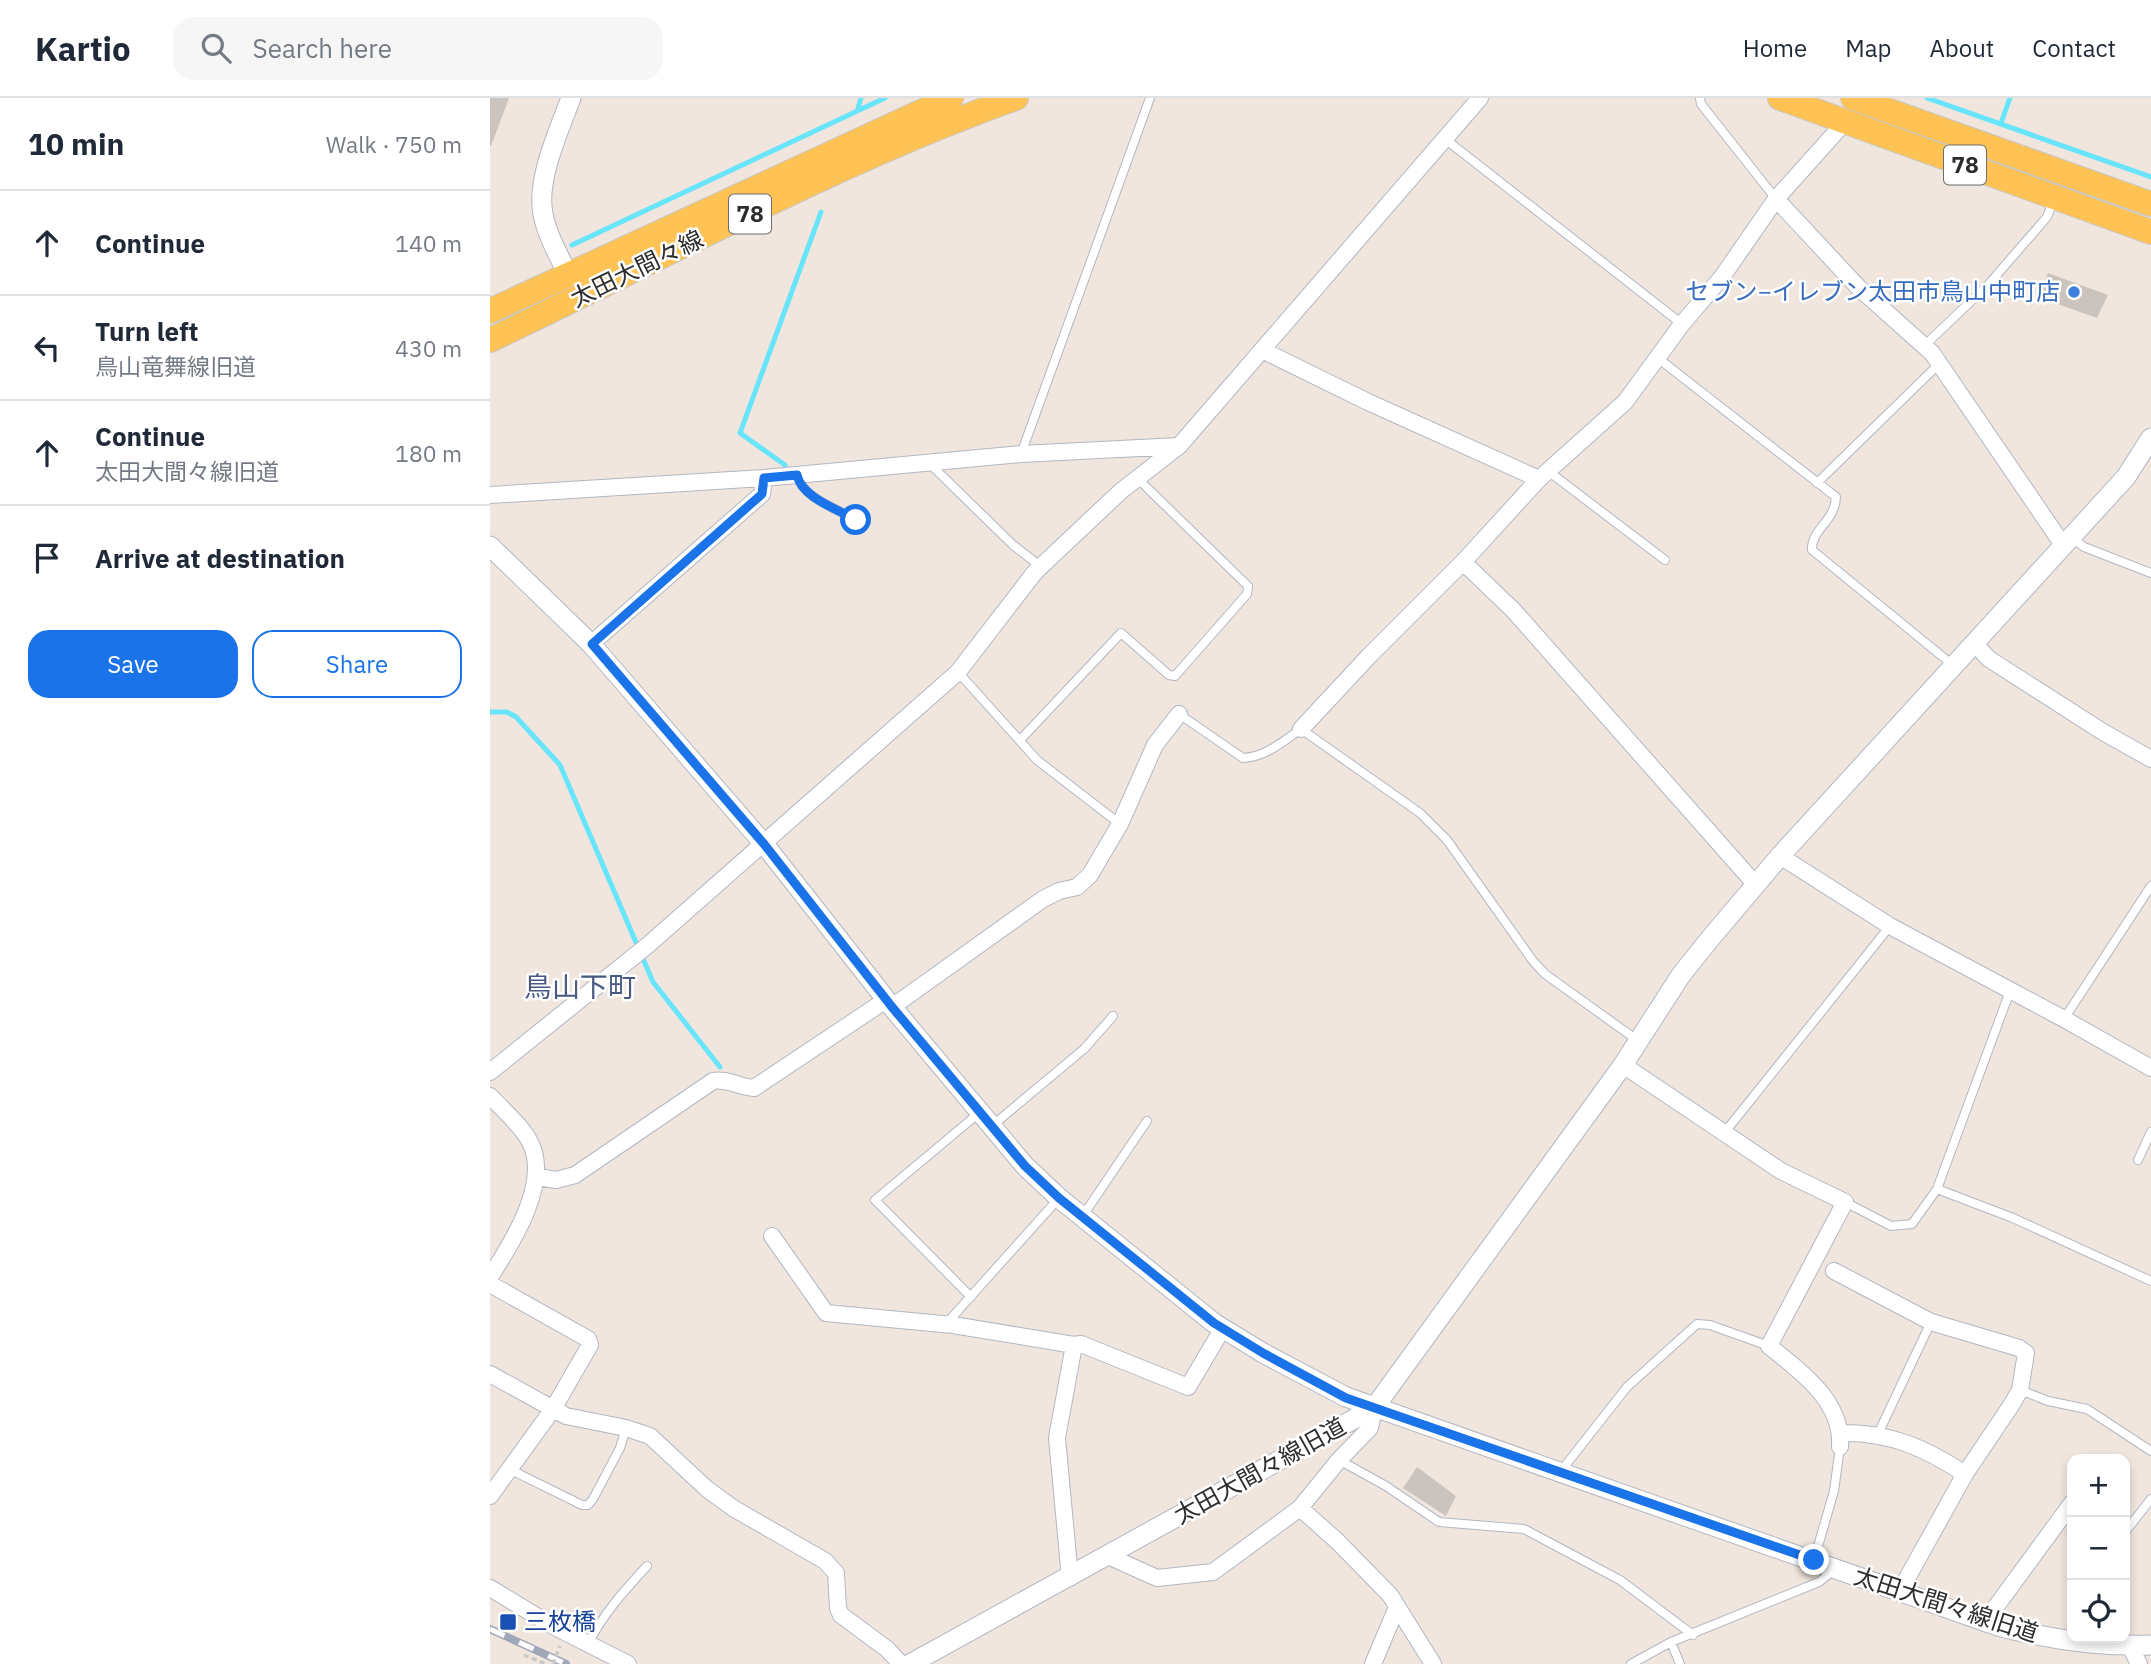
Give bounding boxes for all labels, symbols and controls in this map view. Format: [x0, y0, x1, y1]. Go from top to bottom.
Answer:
search box [173, 17, 663, 80]
text: Kartio [35, 27, 131, 70]
icon: search [197, 29, 235, 67]
text: Search here [253, 31, 392, 65]
text: Home [1743, 32, 1807, 64]
text: Map [1845, 32, 1891, 64]
text: About [1929, 32, 1994, 64]
text: Contact [2032, 32, 2116, 64]
text: 10 min [28, 124, 124, 163]
text: Walk · 750 m [326, 129, 462, 159]
road number: 78 [1944, 146, 1986, 184]
road number: 78 [729, 195, 771, 234]
street label: 太田大間々線 [565, 222, 708, 314]
icon: ahead [28, 224, 66, 262]
text: Continue [95, 226, 205, 260]
text: 140 m [395, 228, 462, 258]
place label: セブン−イレブン太田市鳥山中町店 [1686, 275, 2060, 307]
marker: セブン−イレブン太田市鳥山中町店 [2066, 284, 2082, 300]
text: Turn left [95, 314, 198, 348]
icon: left [28, 329, 66, 367]
text: 430 m [395, 333, 462, 363]
text: 鳥山竜舞線旧道 [95, 351, 256, 381]
text: Continue [95, 419, 205, 453]
icon: ahead [28, 434, 66, 472]
text: 180 m [395, 438, 462, 468]
text: 太田大間々線旧道 [95, 456, 279, 486]
route start [840, 504, 871, 535]
icon: arrive [28, 539, 66, 577]
text: Arrive at destination [95, 541, 345, 575]
button: Save [28, 630, 238, 698]
button: Share [252, 630, 462, 698]
district label: 鳥山下町 [524, 968, 636, 1005]
street label: 太田大間々線旧道 [1168, 1410, 1351, 1531]
map controls [2067, 1454, 2130, 1643]
button: + [2067, 1454, 2130, 1517]
button: − [2067, 1517, 2130, 1580]
route end [1798, 1544, 1829, 1575]
street label: 太田大間々線旧道 [1850, 1559, 2043, 1649]
button: locate [2067, 1580, 2130, 1643]
place label: 三枚橋 [524, 1605, 596, 1637]
marker: 三枚橋 [498, 1612, 518, 1632]

